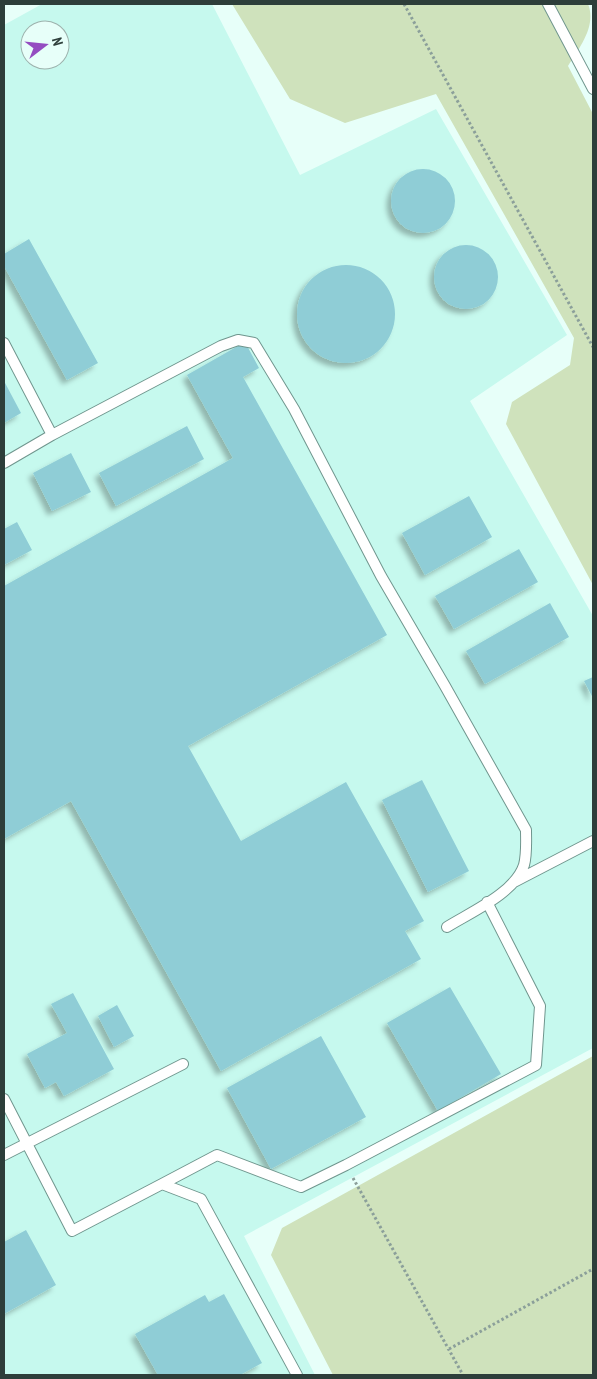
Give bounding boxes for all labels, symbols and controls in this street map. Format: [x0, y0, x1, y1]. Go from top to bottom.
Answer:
north arrow [20, 20, 70, 70]
text: N [48, 35, 67, 48]

